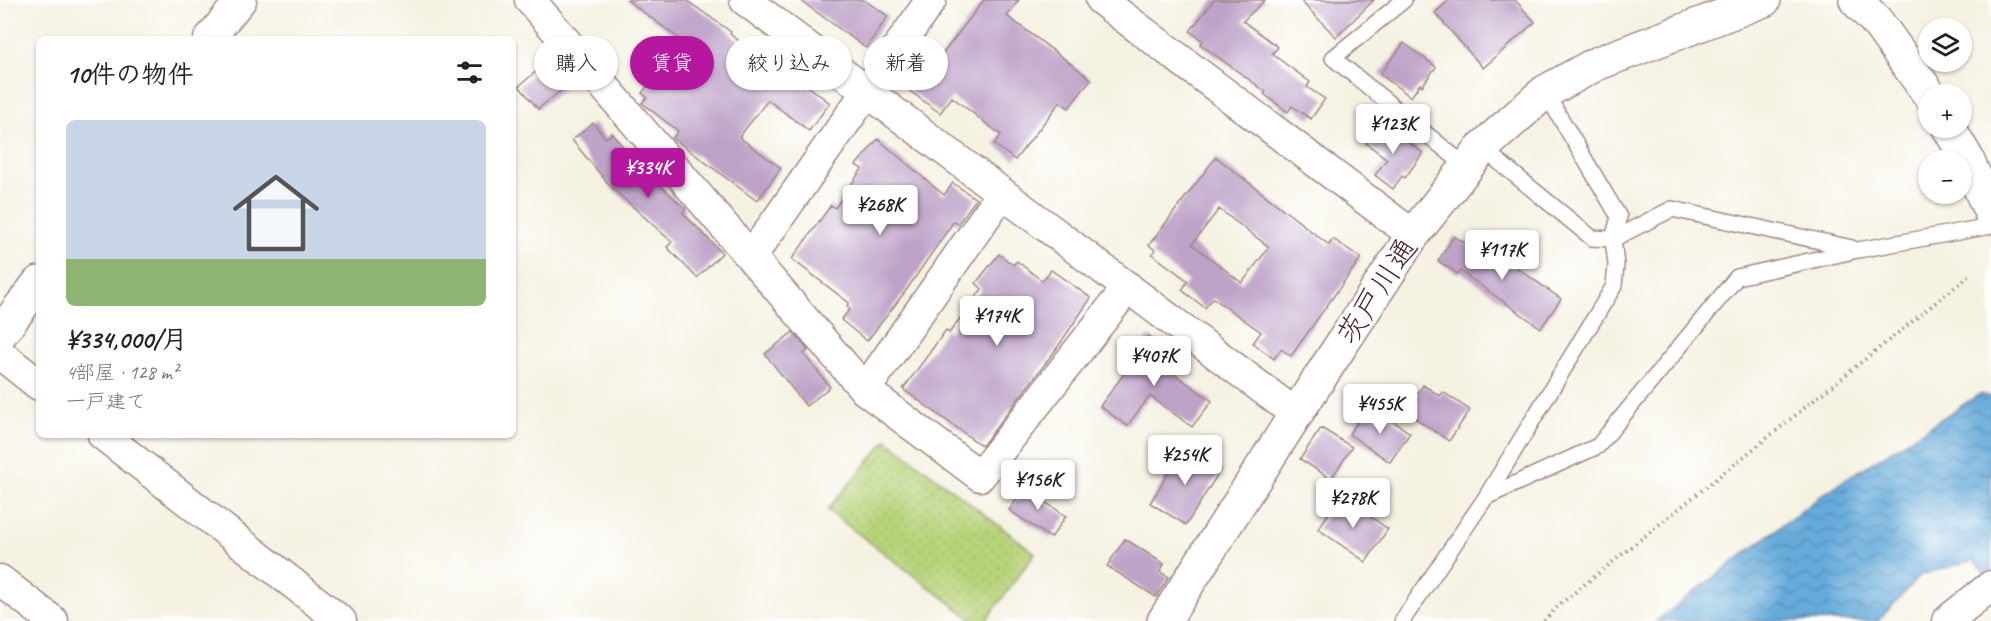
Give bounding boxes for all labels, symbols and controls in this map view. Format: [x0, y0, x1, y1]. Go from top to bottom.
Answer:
map controls [1918, 18, 1972, 204]
button: layers [1918, 18, 1972, 72]
chip: 購入 [534, 36, 618, 90]
chip: 賃貸 [630, 36, 714, 90]
chip: 絞り込み [726, 36, 852, 90]
chip: 新着 [864, 36, 948, 90]
icon: filters [453, 56, 486, 89]
text: 10件の物件 [66, 58, 193, 91]
button: + [1918, 84, 1972, 138]
pin: ¥123K [1351, 104, 1435, 155]
text: ¥123K [1370, 111, 1416, 136]
pin: ¥334K [606, 148, 690, 199]
button: − [1918, 150, 1972, 204]
text: ¥334K [625, 155, 671, 180]
icon: home [222, 159, 330, 267]
pin: ¥268K [838, 185, 922, 236]
text: ¥268K [857, 192, 903, 217]
street label: 茨戸川通 [1328, 230, 1426, 352]
pin: ¥117K [1460, 230, 1544, 281]
text: ¥117K [1479, 237, 1525, 262]
pin: ¥174K [955, 296, 1039, 347]
text: ¥174K [974, 303, 1020, 328]
text: ¥334,000/月 [66, 323, 188, 356]
pin: ¥407K [1112, 336, 1196, 387]
text: ¥407K [1131, 343, 1177, 368]
text: 4部屋 · 128 m² [66, 360, 178, 385]
pin: ¥455K [1338, 384, 1422, 435]
text: 一戸建て [66, 389, 146, 414]
text: ¥455K [1357, 391, 1403, 416]
pin: ¥254K [1143, 435, 1227, 486]
text: ¥254K [1162, 442, 1208, 467]
pin: ¥156K [996, 460, 1080, 511]
text: ¥156K [1015, 467, 1061, 492]
pin: ¥278K [1311, 478, 1395, 529]
text: ¥278K [1330, 485, 1376, 510]

